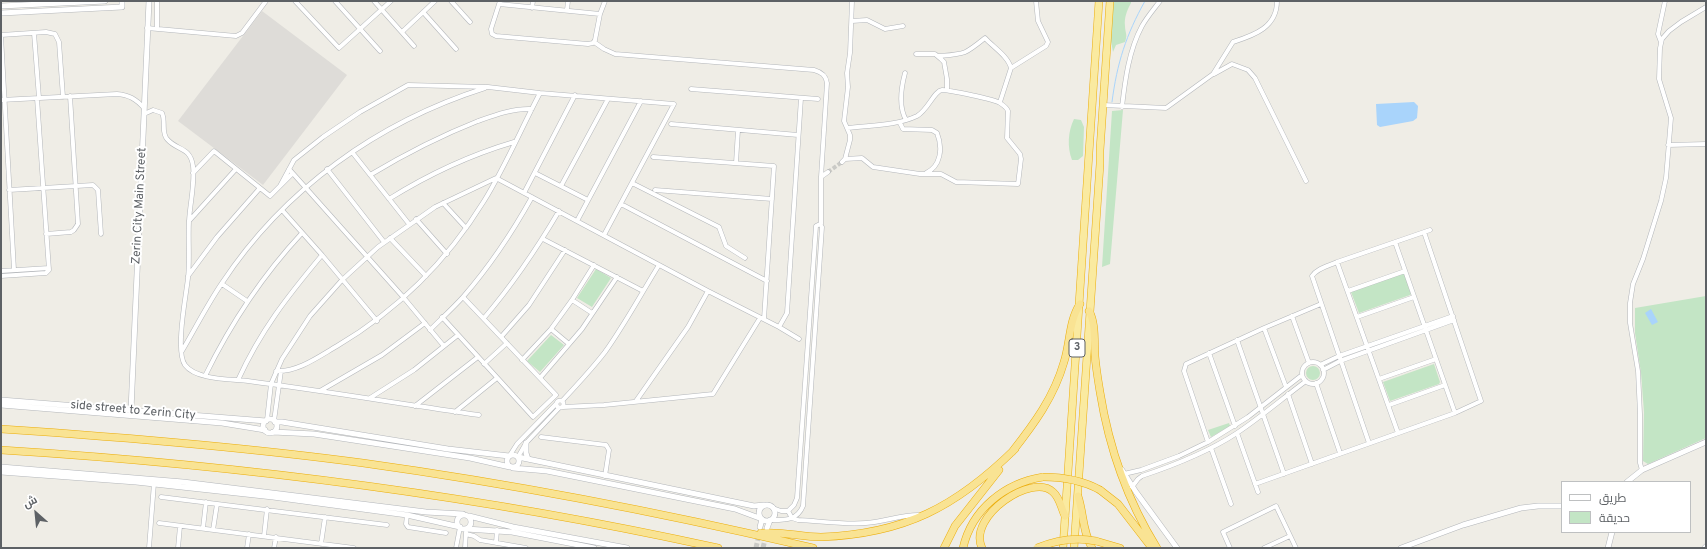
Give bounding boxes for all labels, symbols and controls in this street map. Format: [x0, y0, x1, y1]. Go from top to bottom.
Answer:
street label: Zerin City Main Street [130, 147, 150, 265]
road number: 3 [1069, 339, 1085, 357]
street label: side street to Zerin City [70, 398, 196, 424]
legend [1561, 481, 1691, 533]
text: طريق [1599, 491, 1626, 507]
north arrow [16, 493, 56, 533]
text: ش [21, 493, 40, 512]
text: حديقة [1599, 511, 1630, 527]

